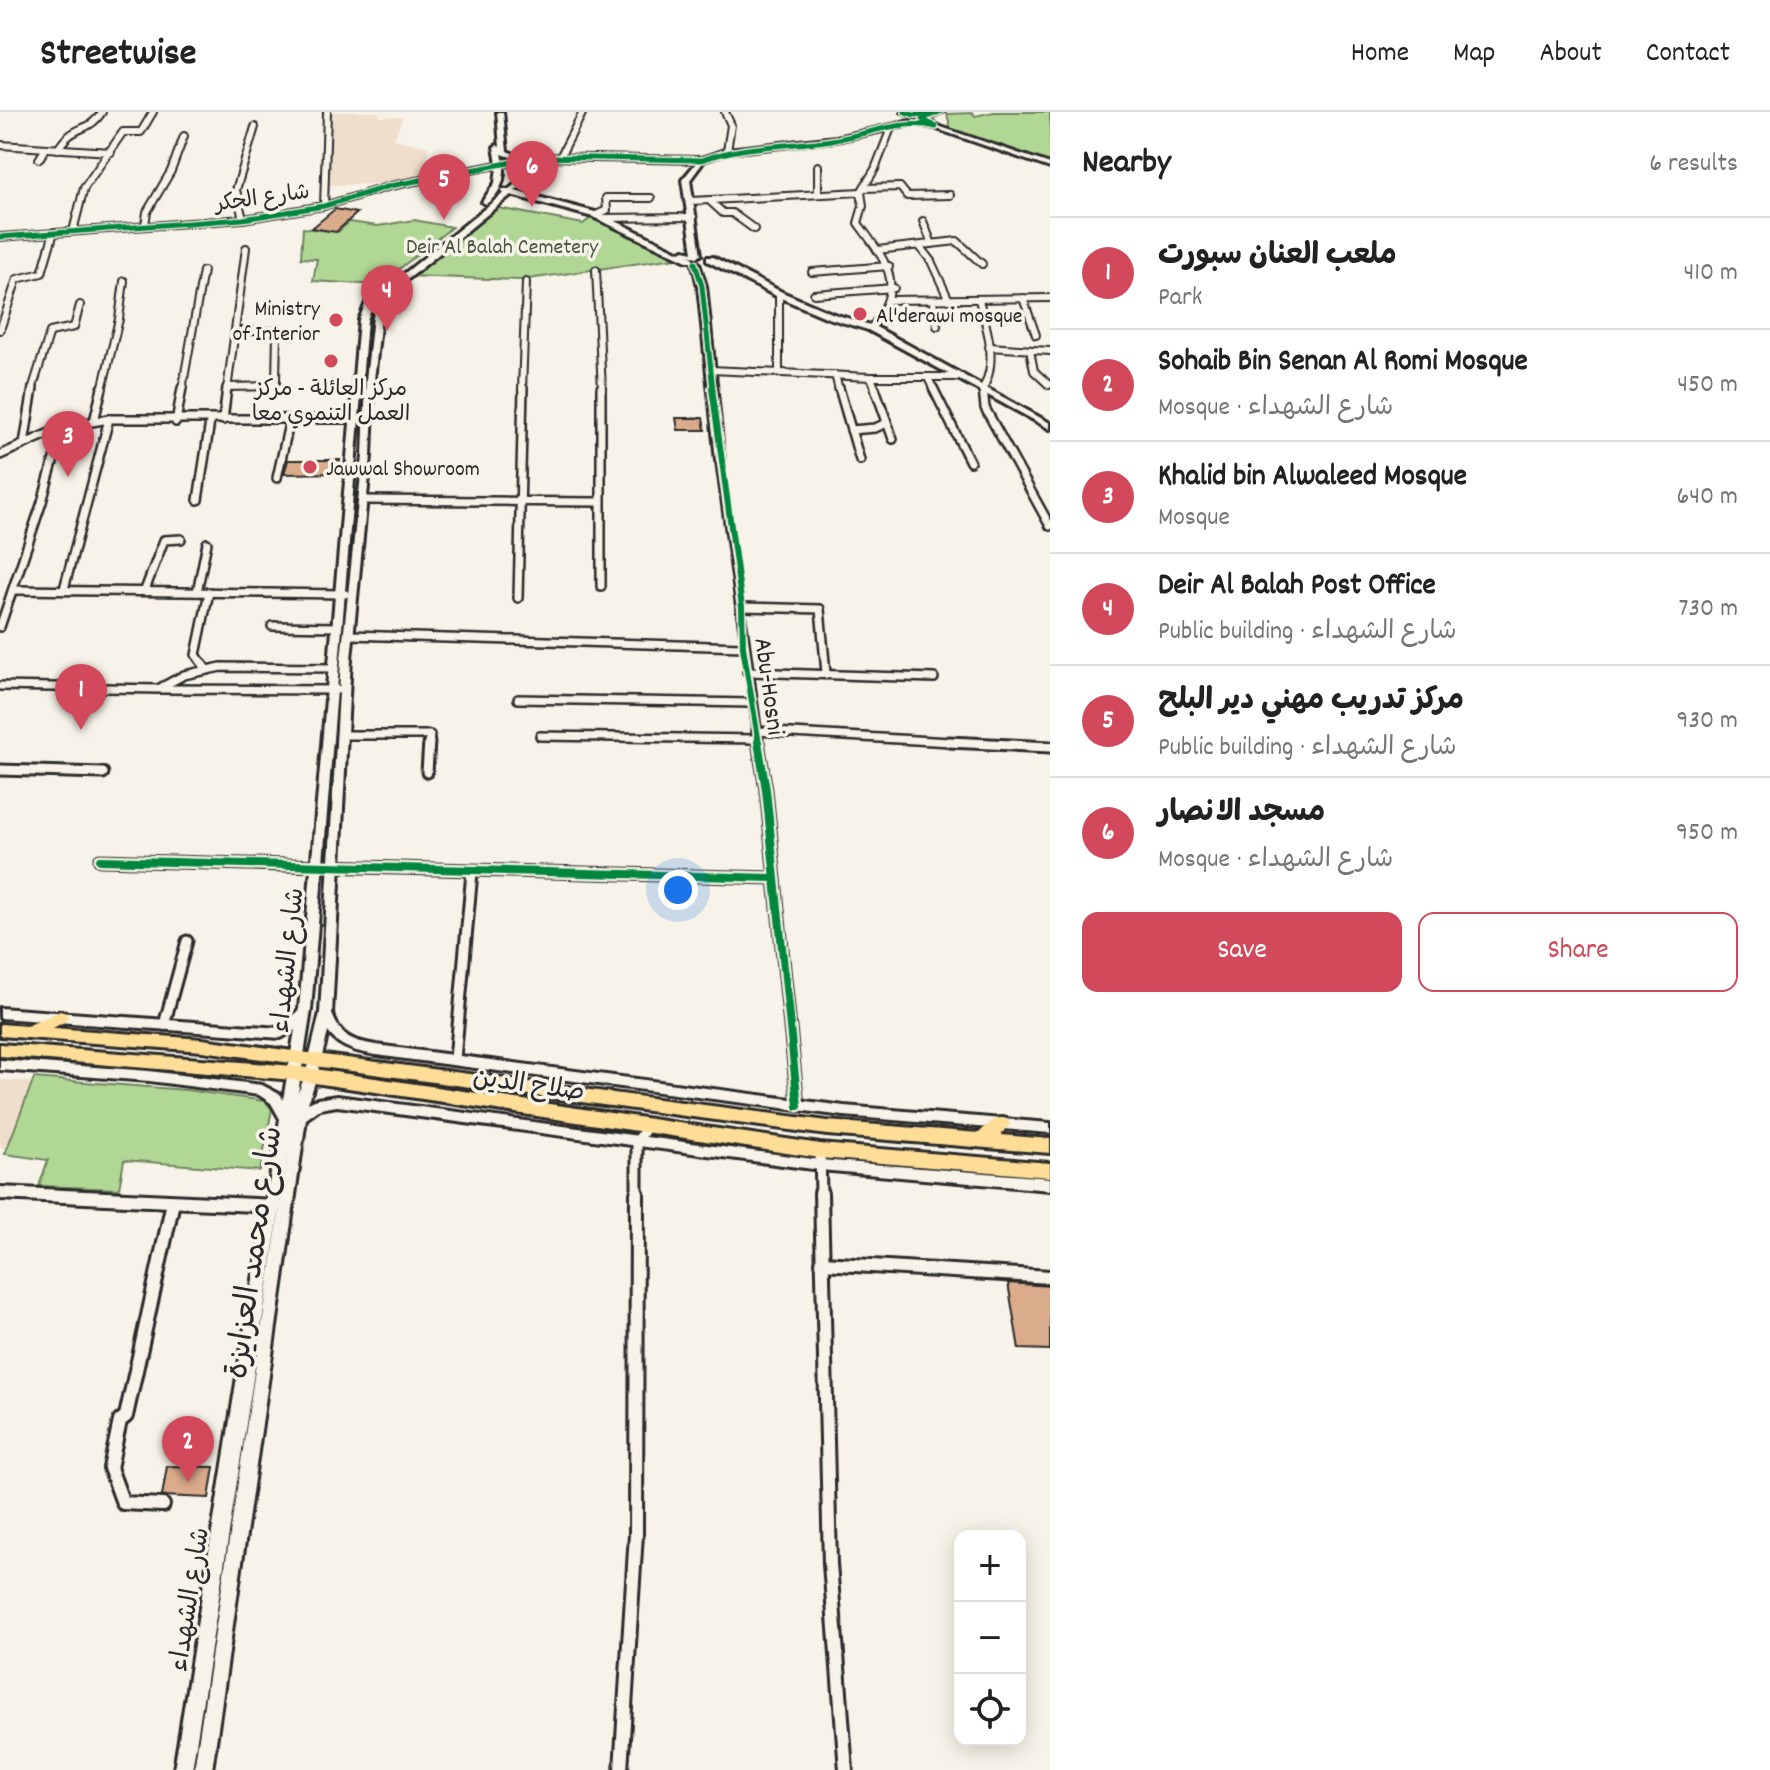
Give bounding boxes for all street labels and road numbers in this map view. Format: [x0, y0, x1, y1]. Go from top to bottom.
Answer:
street label: شارع الحكر [211, 177, 312, 222]
street label: Abu-Hosni [742, 635, 793, 738]
street label: شارع الشهداء [263, 886, 315, 1035]
street label: صلاح الدين [470, 1060, 587, 1113]
street label: شارع محمد العزايزة [216, 1123, 297, 1382]
street label: شارع الشهداء [162, 1525, 221, 1674]

